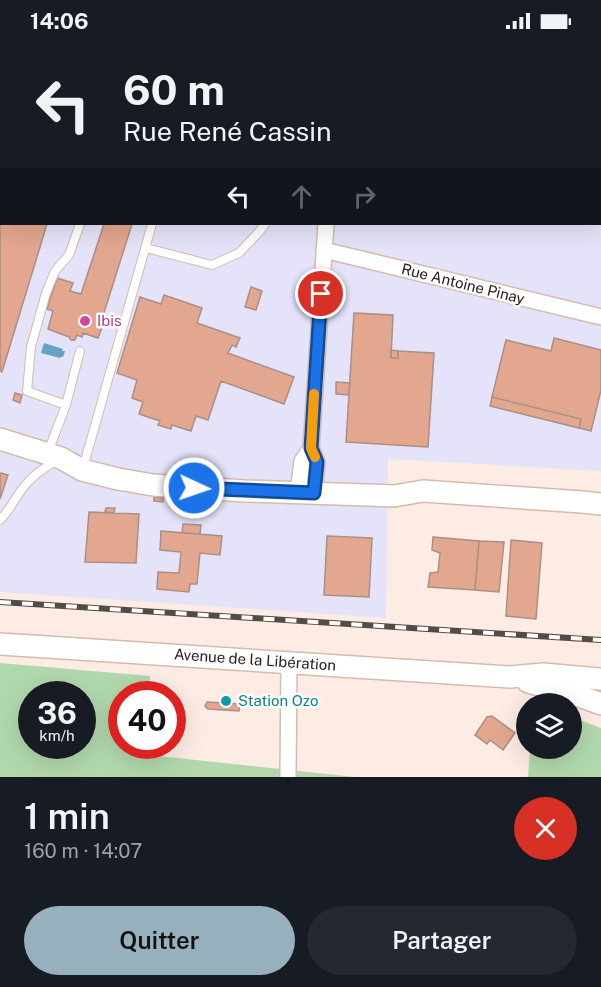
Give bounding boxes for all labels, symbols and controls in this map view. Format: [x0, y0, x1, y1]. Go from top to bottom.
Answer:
text: 14:06 [30, 8, 88, 34]
text: 60 m [123, 65, 225, 114]
icon: left [24, 66, 102, 144]
text: Rue René Cassin [123, 115, 332, 147]
icon: left [222, 180, 255, 213]
icon: ahead [285, 180, 318, 213]
icon: right [348, 180, 381, 213]
street label: Rue Antoine Pinay [400, 260, 527, 307]
pin [295, 268, 346, 319]
icon: arrive [304, 277, 337, 310]
place label: Ibis [97, 312, 122, 329]
marker: Ibis [78, 314, 92, 328]
position arrow [162, 456, 226, 520]
street label: Avenue de la Libération [173, 645, 337, 674]
speed limit sign: 40 [108, 681, 186, 759]
place label: Station Ozo [238, 692, 319, 709]
map controls [516, 693, 582, 759]
button: layers [516, 693, 582, 759]
marker: Station Ozo [219, 694, 233, 708]
text: 36 [37, 695, 77, 731]
text: km/h [39, 727, 75, 744]
text: 1 min [24, 795, 110, 837]
button: close [514, 797, 577, 860]
text: 160 m · 14:07 [24, 839, 142, 863]
button: Quitter [24, 906, 295, 975]
button: Partager [307, 906, 577, 975]

